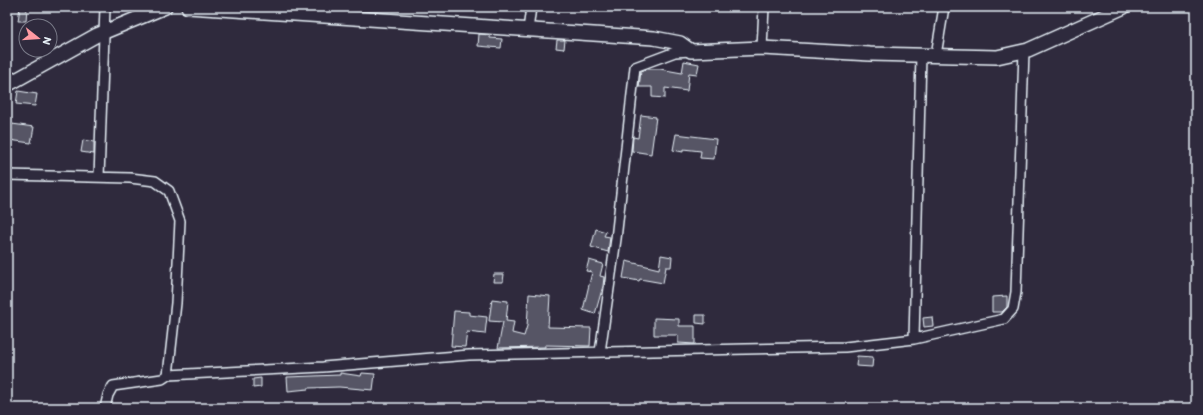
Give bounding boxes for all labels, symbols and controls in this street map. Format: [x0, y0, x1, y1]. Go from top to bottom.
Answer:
north arrow [18, 18, 58, 58]
text: N [40, 35, 54, 46]

